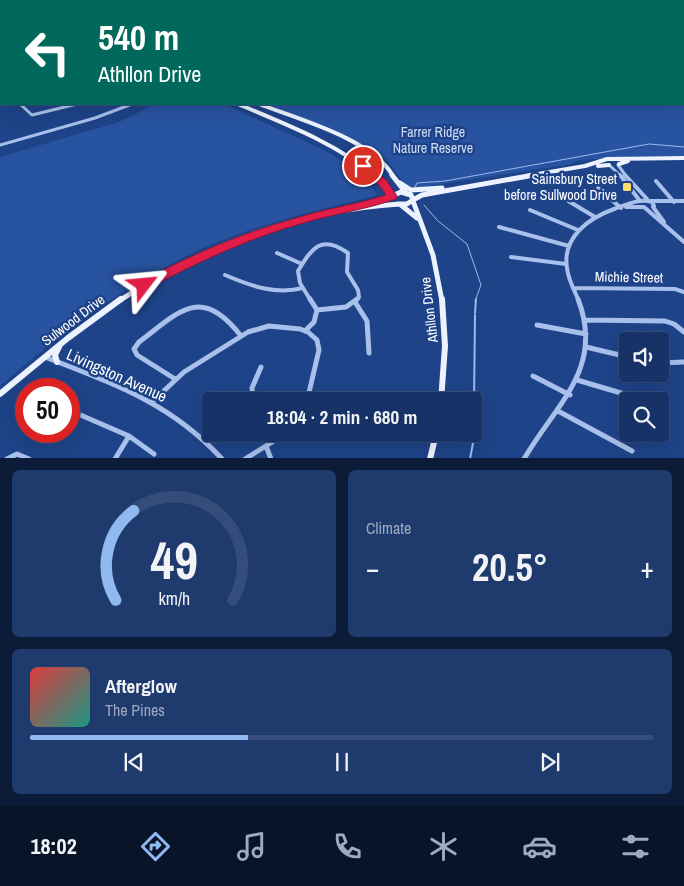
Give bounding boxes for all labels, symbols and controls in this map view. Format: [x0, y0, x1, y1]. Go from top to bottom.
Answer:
text: 540 m [98, 14, 179, 61]
icon: left [15, 20, 80, 85]
text: Athllon Drive [98, 59, 201, 89]
park label: Farrer Ridge Nature Reserve [393, 123, 473, 157]
pin [342, 145, 384, 187]
icon: arrive [349, 152, 377, 180]
place label: Sainsbury Street before Sullwood Drive [504, 170, 617, 204]
marker: Sainsbury Street before Sullwood Drive [621, 181, 633, 193]
position arrow [117, 258, 169, 310]
street label: Michie Street [595, 267, 663, 287]
street label: Athllon Drive [416, 276, 442, 345]
street label: Sulwood Drive [38, 290, 108, 350]
map controls [619, 332, 669, 442]
button: sound [619, 332, 669, 382]
street label: Livingston Avenue [63, 343, 171, 407]
speed limit sign: 50 [15, 378, 80, 443]
button: search [619, 392, 669, 442]
text: 18:04 · 2 min · 680 m [267, 404, 417, 430]
text: Climate [366, 517, 411, 539]
text: 49 [150, 525, 198, 595]
text: 20.5° [472, 542, 548, 593]
text: − [366, 549, 379, 587]
text: + [641, 549, 654, 587]
text: km/h [158, 587, 190, 611]
text: Afterglow [105, 673, 177, 699]
text: The Pines [105, 699, 165, 721]
icon: previous [120, 748, 148, 776]
icon: pause [328, 748, 356, 776]
icon: next [536, 748, 564, 776]
icon: directions [138, 829, 173, 864]
icon: music [234, 829, 269, 864]
icon: phone [330, 829, 365, 864]
icon: climate [426, 829, 461, 864]
icon: car [522, 829, 557, 864]
icon: filters [618, 829, 653, 864]
text: 18:02 [31, 831, 77, 861]

